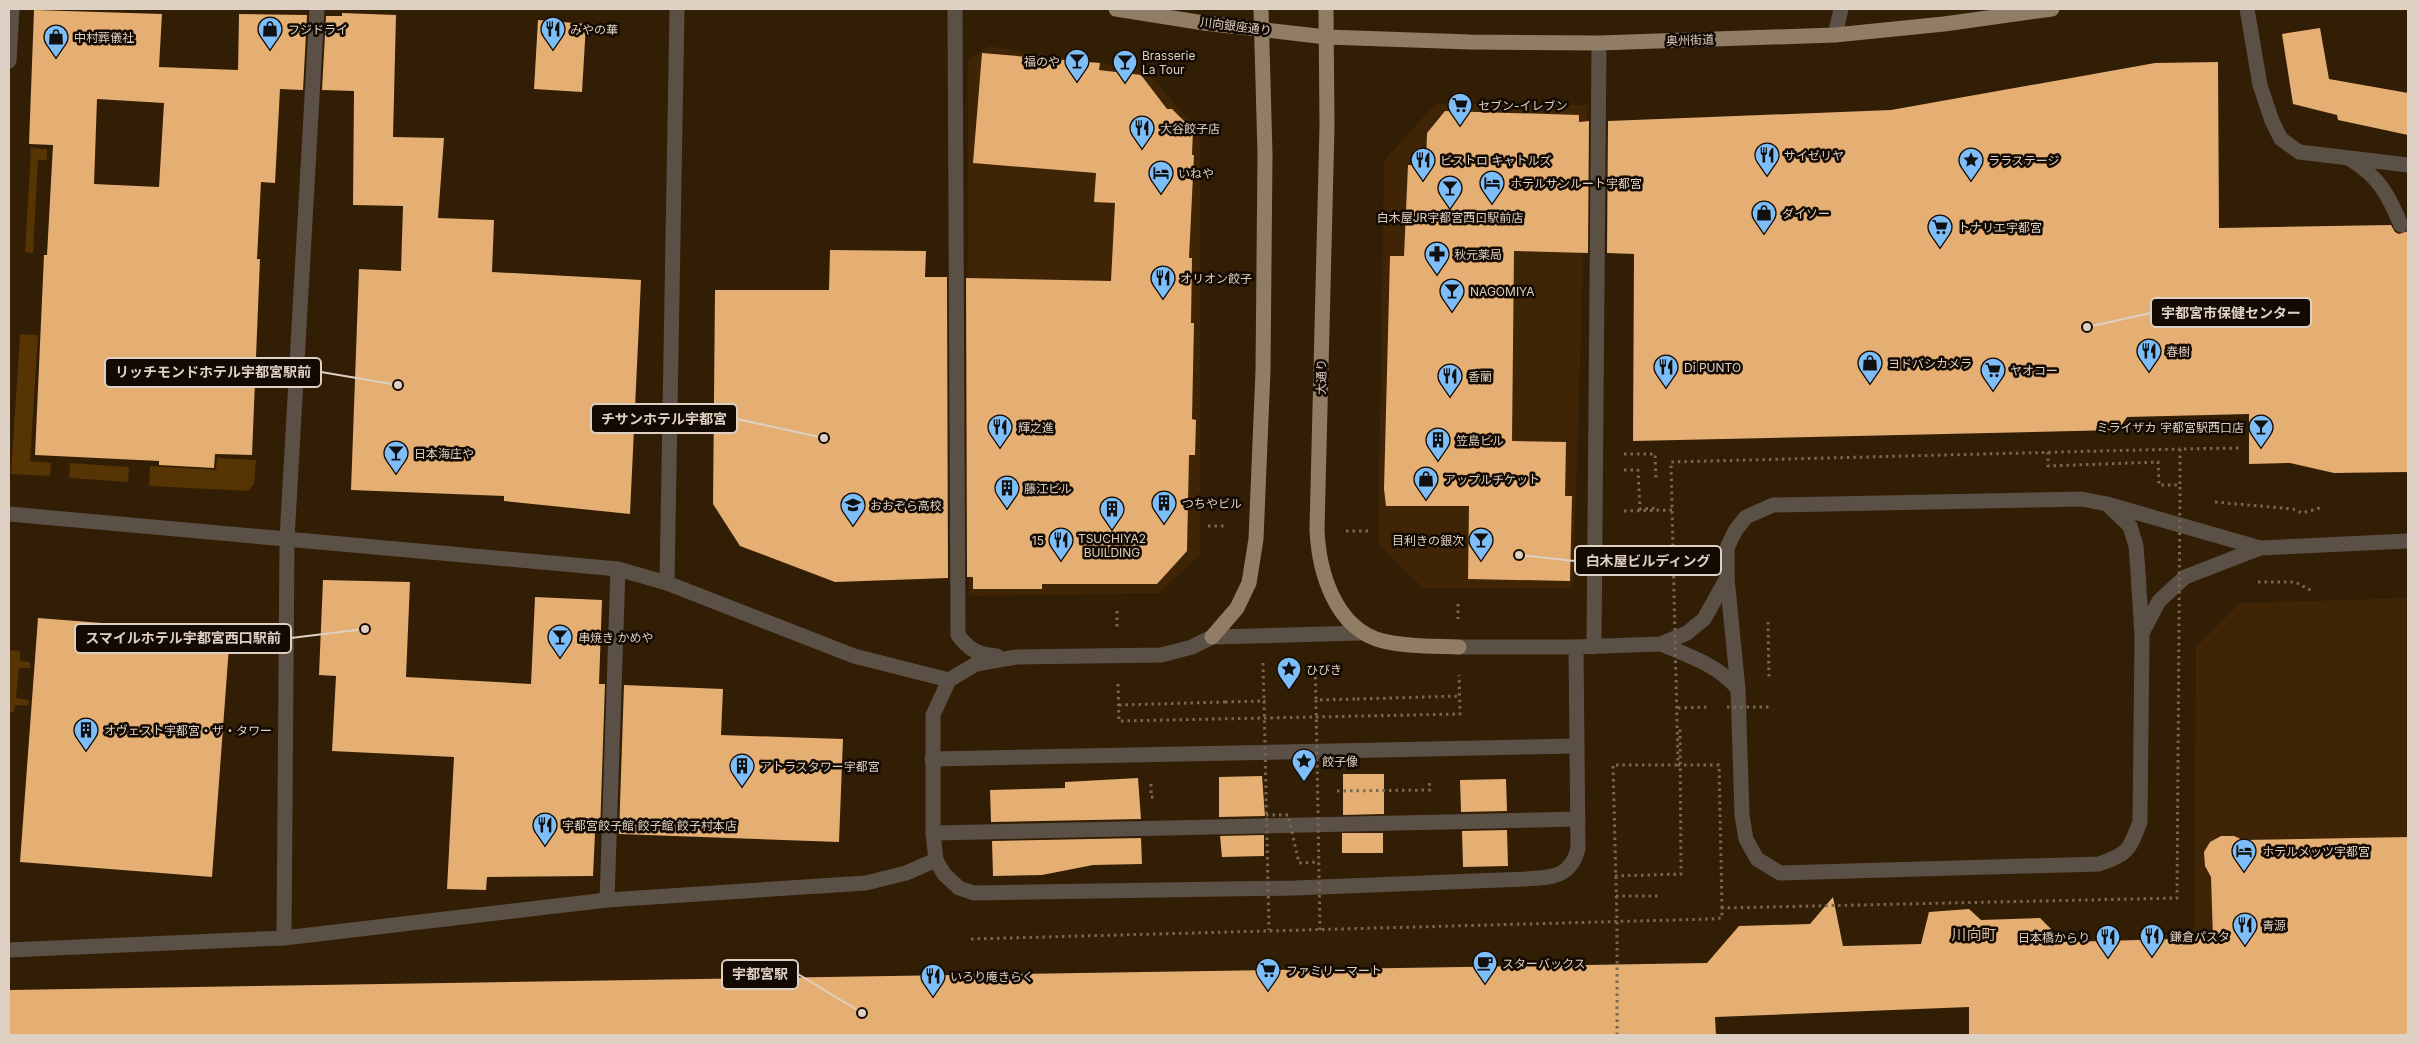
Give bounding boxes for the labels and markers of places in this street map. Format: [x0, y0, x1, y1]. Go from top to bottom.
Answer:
shop icon: フジドライ [257, 16, 283, 50]
restaurant icon: みやの華 [540, 16, 566, 50]
place label: フジドライ [288, 22, 348, 37]
place label: みやの華 [570, 22, 618, 37]
shop icon: 中村葬儀社 [43, 24, 69, 58]
place label: 中村葬儀社 [74, 30, 134, 45]
bar icon: 福のや [1064, 48, 1090, 82]
place label: Brasserie La Tour [1142, 48, 1195, 77]
bar icon: Brasserie La Tour [1112, 49, 1138, 83]
place label: 福のや [1024, 54, 1060, 69]
supermarket icon: セブン-イレブン [1447, 92, 1473, 126]
place label: セブン-イレブン [1478, 98, 1568, 113]
restaurant icon: 大谷餃子店 [1129, 115, 1155, 149]
place label: 大谷餃子店 [1160, 121, 1220, 136]
restaurant icon: サイゼリヤ [1754, 142, 1780, 176]
restaurant icon: ビストロ キャトルズ [1410, 147, 1436, 181]
place icon: ララステージ [1958, 147, 1984, 181]
place label: サイゼリヤ [1784, 148, 1844, 163]
place label: ビストロ キャトルズ [1440, 153, 1551, 168]
place label: ララステージ [1988, 153, 2060, 168]
hotel icon: いねや [1148, 160, 1174, 194]
place label: いねや [1178, 166, 1214, 181]
hotel icon: ホテルサンルート宇都宮 [1479, 170, 1505, 204]
bar icon: 白木屋JR宇都宮西口駅前店 [1437, 175, 1463, 209]
place label: ホテルサンルート宇都宮 [1510, 176, 1642, 191]
shop icon: ダイソー [1751, 200, 1777, 234]
place label: ダイソー [1782, 206, 1830, 221]
place label: 白木屋JR宇都宮西口駅前店 [1377, 210, 1523, 225]
supermarket icon: トナリエ宇都宮 [1927, 214, 1953, 248]
place label: トナリエ宇都宮 [1958, 220, 2042, 235]
pharmacy icon: 秋元薬局 [1424, 241, 1450, 275]
place label: 秋元薬局 [1454, 247, 1502, 262]
restaurant icon: オリオン餃子 [1150, 265, 1176, 299]
place label: オリオン餃子 [1180, 271, 1252, 286]
bar icon: NAGOMIYA [1439, 278, 1465, 312]
place label: NAGOMIYA [1470, 284, 1535, 299]
callout: 宇都宮市保健センター [2151, 298, 2311, 327]
restaurant icon: 春樹 [2136, 338, 2162, 372]
place label: 春樹 [2166, 344, 2190, 359]
shop icon: ヨドバシカメラ [1857, 350, 1883, 384]
restaurant icon: Di PUNTO [1653, 354, 1679, 388]
place label: ヨドバシカメラ [1888, 356, 1972, 371]
supermarket icon: ヤオコー [1980, 357, 2006, 391]
callout: リッチモンドホテル宇都宮駅前 [105, 358, 321, 387]
place label: Di PUNTO [1684, 360, 1741, 375]
restaurant icon: 香蘭 [1437, 363, 1463, 397]
place label: ヤオコー [2010, 363, 2058, 378]
place label: 香蘭 [1468, 369, 1492, 384]
callout: チサンホテル宇都宮 [591, 404, 737, 433]
restaurant icon: 輝之進 [987, 414, 1013, 448]
bar icon: ミライザカ 宇都宮駅西口店 [2248, 414, 2274, 448]
place label: 輝之進 [1018, 420, 1054, 435]
place label: ミライザカ 宇都宮駅西口店 [2097, 420, 2244, 435]
building icon: 笠島ビル [1425, 427, 1451, 461]
place label: 笠島ビル [1456, 433, 1504, 448]
bar icon: 日本海庄や [383, 440, 409, 474]
place label: 日本海庄や [414, 446, 474, 461]
shop icon: アップルチケット [1413, 466, 1439, 500]
place label: アップルチケット [1444, 472, 1540, 487]
building icon: 藤江ビル [994, 475, 1020, 509]
place label: 藤江ビル [1024, 481, 1072, 496]
building icon: つちやビル [1151, 490, 1177, 524]
school or university icon: おおぞら高校 [840, 492, 866, 526]
building icon: TSUCHIYA2 BUILDING [1099, 496, 1125, 530]
place label: つちやビル [1182, 496, 1242, 511]
place label: おおぞら高校 [870, 498, 942, 513]
restaurant icon: 15 [1048, 527, 1074, 561]
bar icon: 目利きの銀次 [1468, 527, 1494, 561]
place label: TSUCHIYA2 BUILDING [1078, 531, 1146, 560]
place label: 15 [1032, 533, 1044, 548]
place label: 目利きの銀次 [1392, 533, 1464, 548]
callout: 白木屋ビルディング [1575, 546, 1721, 575]
callout: スマイルホテル宇都宮西口駅前 [75, 624, 291, 653]
bar icon: 串焼き かめや [547, 624, 573, 658]
place label: 串焼き かめや [578, 630, 653, 645]
place icon: ひびき [1276, 656, 1302, 690]
place label: ひびき [1306, 662, 1342, 677]
building icon: オヴェスト宇都宮・ザ・タワー [73, 717, 99, 751]
place label: オヴェスト宇都宮・ザ・タワー [104, 723, 272, 738]
place icon: 餃子像 [1291, 748, 1317, 782]
building icon: アトラスタワー宇都宮 [729, 753, 755, 787]
place label: 餃子像 [1322, 754, 1358, 769]
place label: アトラスタワー宇都宮 [760, 759, 880, 774]
restaurant icon: 宇都宮餃子館 餃子館 餃子村本店 [532, 812, 558, 846]
place label: 宇都宮餃子館 餃子館 餃子村本店 [562, 818, 737, 833]
hotel icon: ホテルメッツ宇都宮 [2231, 838, 2257, 872]
place label: ホテルメッツ宇都宮 [2262, 844, 2370, 859]
restaurant icon: 青源 [2232, 912, 2258, 946]
place label: 青源 [2262, 918, 2286, 933]
restaurant icon: 鎌倉パスタ [2139, 923, 2165, 957]
restaurant icon: 日本橋からり [2095, 924, 2121, 958]
place label: 鎌倉パスタ [2170, 929, 2230, 944]
place label: 日本橋からり [2018, 930, 2090, 945]
cafe icon: スターバックス [1472, 950, 1498, 984]
place label: スターバックス [1502, 956, 1586, 971]
supermarket icon: ファミリーマート [1255, 957, 1281, 991]
callout: 宇都宮駅 [722, 960, 798, 989]
restaurant icon: いろり庵きらく [920, 963, 946, 997]
place label: ファミリーマート [1286, 963, 1382, 978]
place label: いろり庵きらく [950, 969, 1034, 984]

